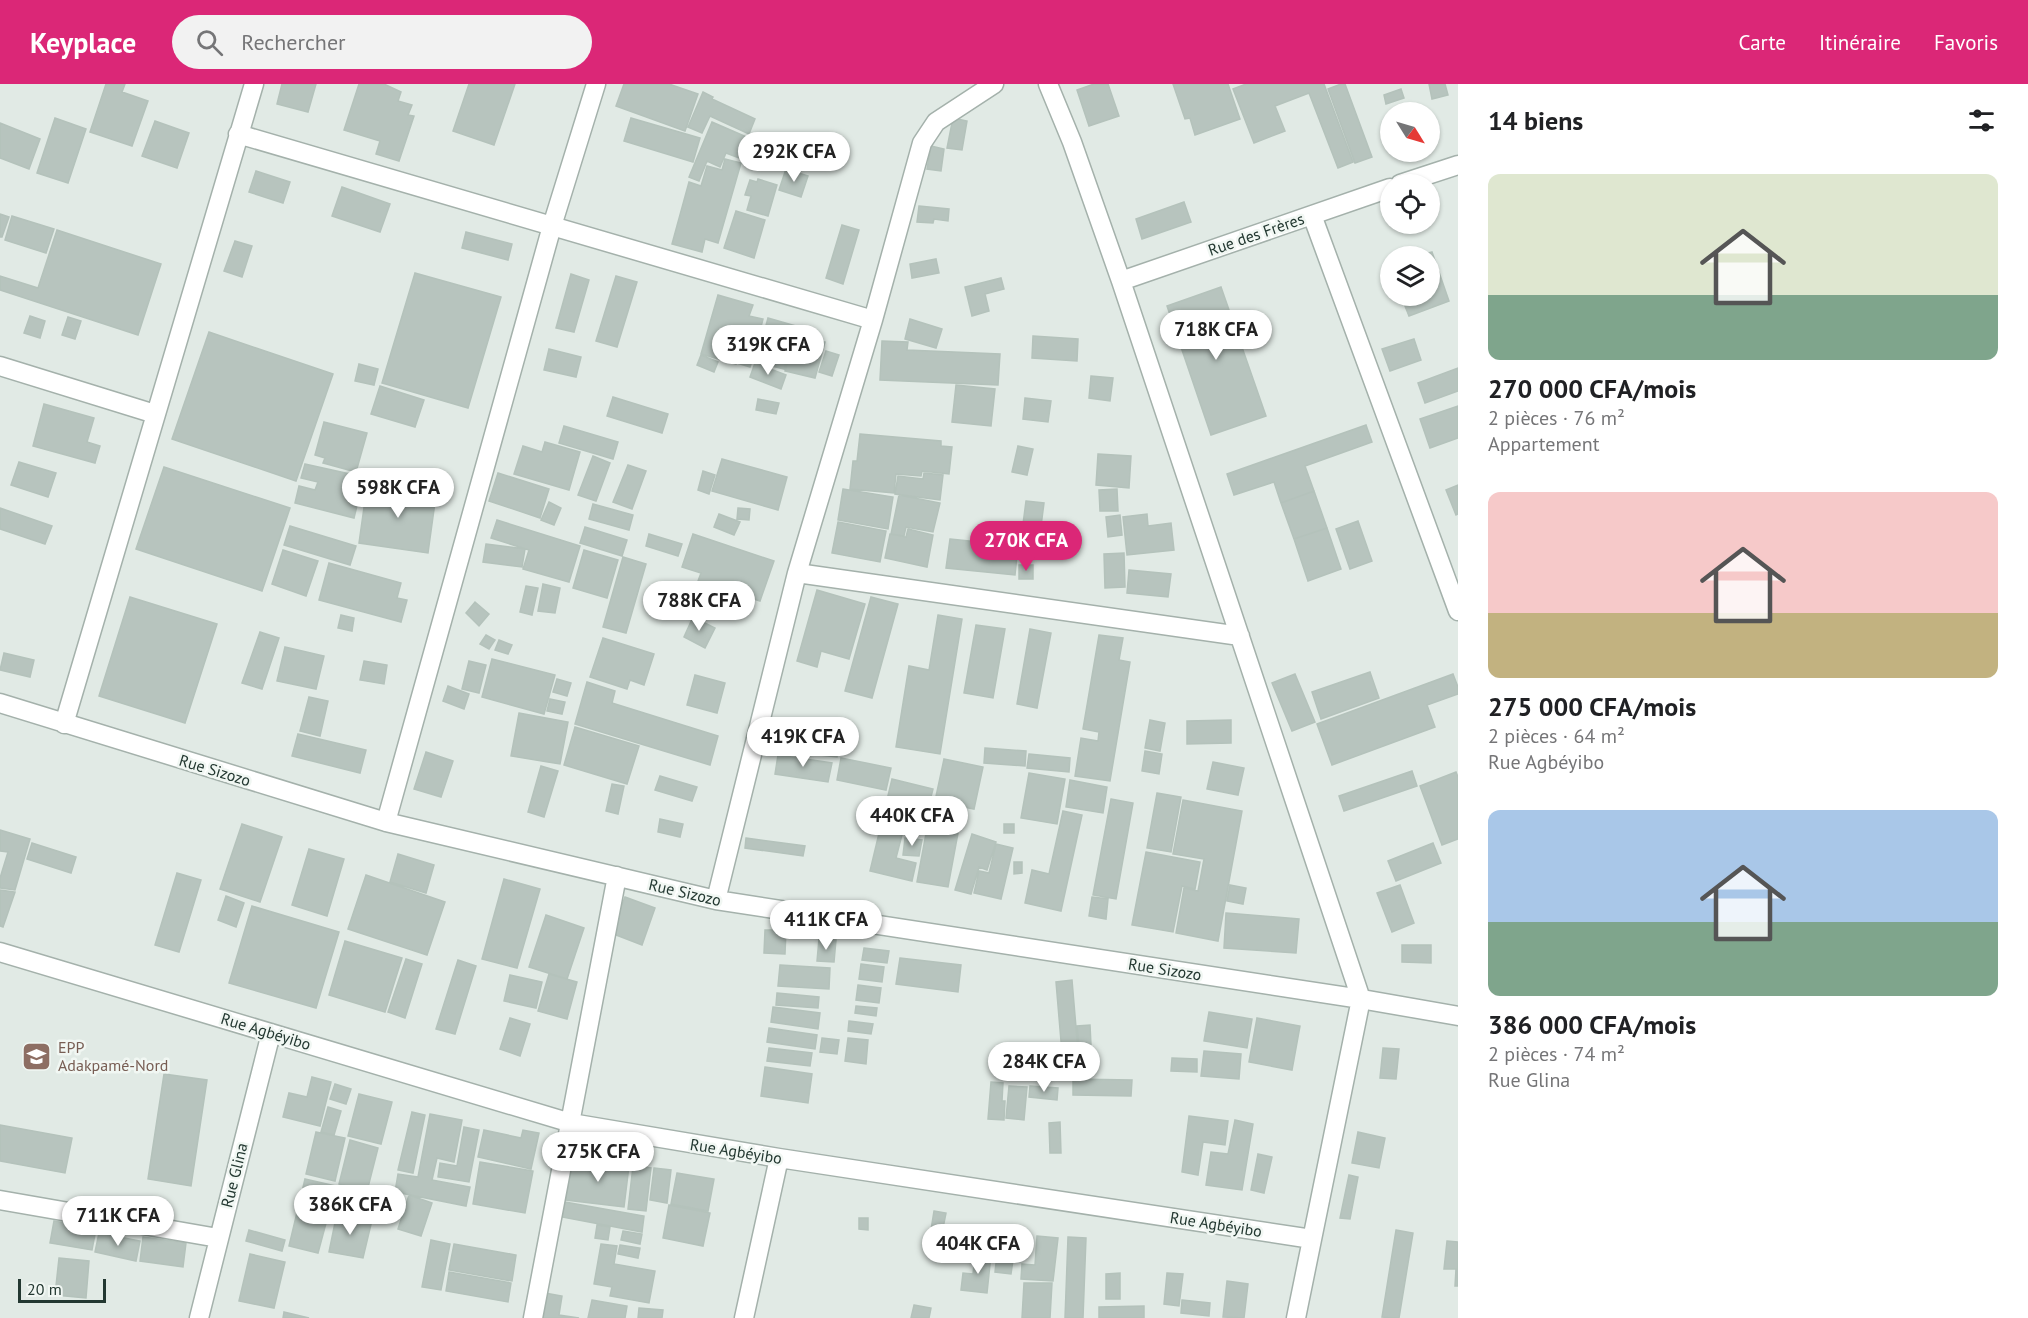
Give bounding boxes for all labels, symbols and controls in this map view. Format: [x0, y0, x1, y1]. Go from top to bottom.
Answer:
search box [172, 15, 592, 69]
text: Keyplace [30, 24, 136, 61]
icon: search [193, 26, 226, 59]
text: Rechercher [241, 28, 346, 56]
text: Carte [1739, 29, 1786, 56]
text: Itinéraire [1819, 29, 1901, 56]
text: Favoris [1934, 29, 1998, 56]
north arrow [1380, 102, 1440, 162]
map controls [1380, 102, 1440, 306]
text: 14 biens [1488, 104, 1583, 137]
icon: filters [1965, 104, 1998, 137]
pin: 292K CFA [732, 132, 856, 183]
text: 292K CFA [752, 138, 836, 164]
button: locate [1380, 174, 1440, 234]
street label: Rue des Frères [1205, 208, 1307, 260]
icon: home [1689, 213, 1797, 321]
button: layers [1380, 246, 1440, 306]
pin: 718K CFA [1154, 310, 1278, 361]
text: 718K CFA [1174, 316, 1258, 342]
pin: 319K CFA [706, 325, 830, 376]
text: 319K CFA [726, 331, 810, 357]
text: 270 000 CFA/mois [1488, 372, 1696, 405]
text: 2 pièces · 76 m² [1488, 405, 1625, 431]
text: Appartement [1488, 431, 1600, 457]
pin: 598K CFA [336, 468, 460, 519]
text: 598K CFA [356, 474, 440, 500]
pin: 270K CFA [964, 521, 1088, 572]
text: 270K CFA [984, 527, 1068, 553]
icon: home [1689, 531, 1797, 639]
pin: 788K CFA [637, 581, 761, 632]
text: 788K CFA [657, 587, 741, 613]
text: 275 000 CFA/mois [1488, 690, 1696, 723]
pin: 419K CFA [741, 717, 865, 768]
text: 419K CFA [761, 723, 845, 749]
text: 2 pièces · 64 m² [1488, 723, 1625, 749]
text: Rue Agbéyibo [1488, 749, 1604, 775]
street label: Rue Sizozo [177, 750, 253, 790]
pin: 440K CFA [850, 796, 974, 847]
text: 440K CFA [870, 802, 954, 828]
icon: home [1689, 849, 1797, 957]
street label: Rue Sizozo [647, 874, 723, 910]
pin: 411K CFA [764, 900, 888, 951]
text: 411K CFA [784, 906, 868, 932]
street label: Rue Sizozo [1127, 953, 1203, 985]
street label: Rue Agbéyibo [219, 1008, 313, 1054]
text: 386 000 CFA/mois [1488, 1008, 1696, 1041]
place label: EPP Adakpamé-Nord [58, 1037, 168, 1075]
school or university icon: EPP Adakpamé-Nord [21, 1040, 53, 1072]
text: 2 pièces · 74 m² [1488, 1041, 1625, 1067]
pin: 284K CFA [982, 1042, 1106, 1093]
text: 284K CFA [1002, 1048, 1086, 1074]
text: Rue Glina [1488, 1067, 1570, 1093]
pin: 275K CFA [536, 1132, 660, 1183]
street label: Rue Agbéyibo [689, 1134, 783, 1168]
text: 275K CFA [556, 1138, 640, 1164]
street label: Rue Glina [216, 1141, 252, 1209]
pin: 386K CFA [288, 1185, 412, 1236]
text: 386K CFA [308, 1191, 392, 1217]
pin: 711K CFA [56, 1196, 180, 1247]
text: 711K CFA [76, 1202, 160, 1228]
street label: Rue Agbéyibo [1169, 1207, 1263, 1241]
pin: 404K CFA [916, 1224, 1040, 1275]
text: 404K CFA [936, 1230, 1020, 1256]
scale bar [18, 1276, 106, 1304]
text: 20 m [27, 1279, 62, 1299]

